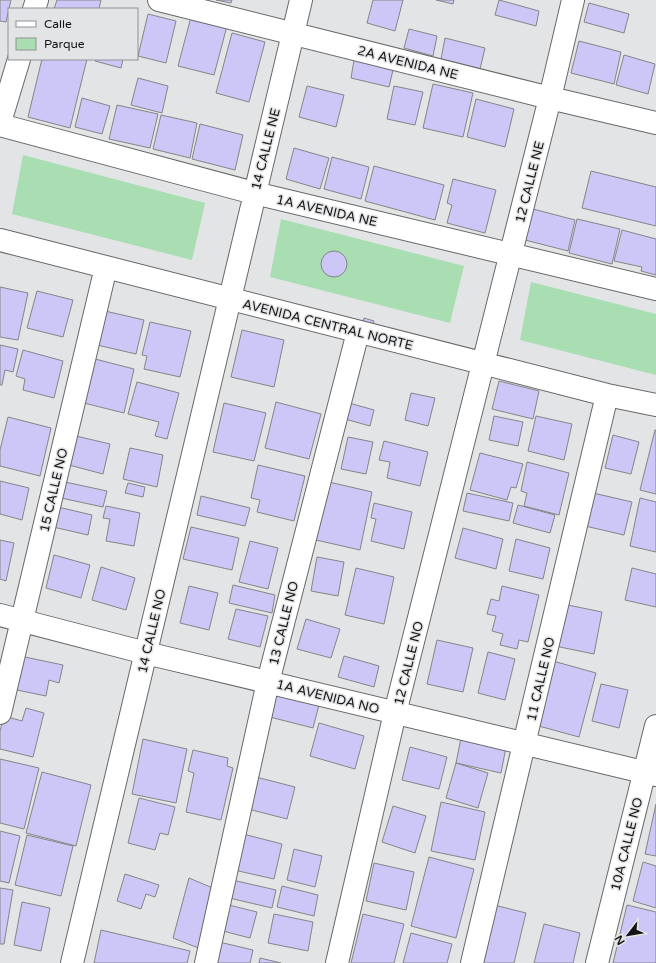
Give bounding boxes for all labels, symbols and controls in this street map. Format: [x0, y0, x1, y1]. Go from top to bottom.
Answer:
legend [8, 8, 138, 60]
text: Calle [44, 17, 72, 31]
text: Parque [44, 37, 85, 51]
street label: 2A AVENIDA NE [356, 43, 460, 83]
street label: 14 CALLE NE [248, 107, 284, 192]
street label: 12 CALLE NE [512, 140, 548, 225]
street label: 1A AVENIDA NE [275, 192, 379, 230]
street label: AVENIDA CENTRAL NORTE [241, 296, 415, 354]
street label: 15 CALLE NO [36, 446, 71, 534]
street label: 13 CALLE NO [266, 580, 302, 667]
street label: 14 CALLE NO [134, 587, 169, 675]
street label: 12 CALLE NO [391, 620, 427, 707]
street label: 11 CALLE NO [523, 635, 558, 723]
street label: 1A AVENIDA NO [275, 676, 381, 717]
street label: 10A CALLE NO [608, 796, 646, 893]
north arrow [608, 915, 648, 955]
text: N [612, 933, 628, 947]

